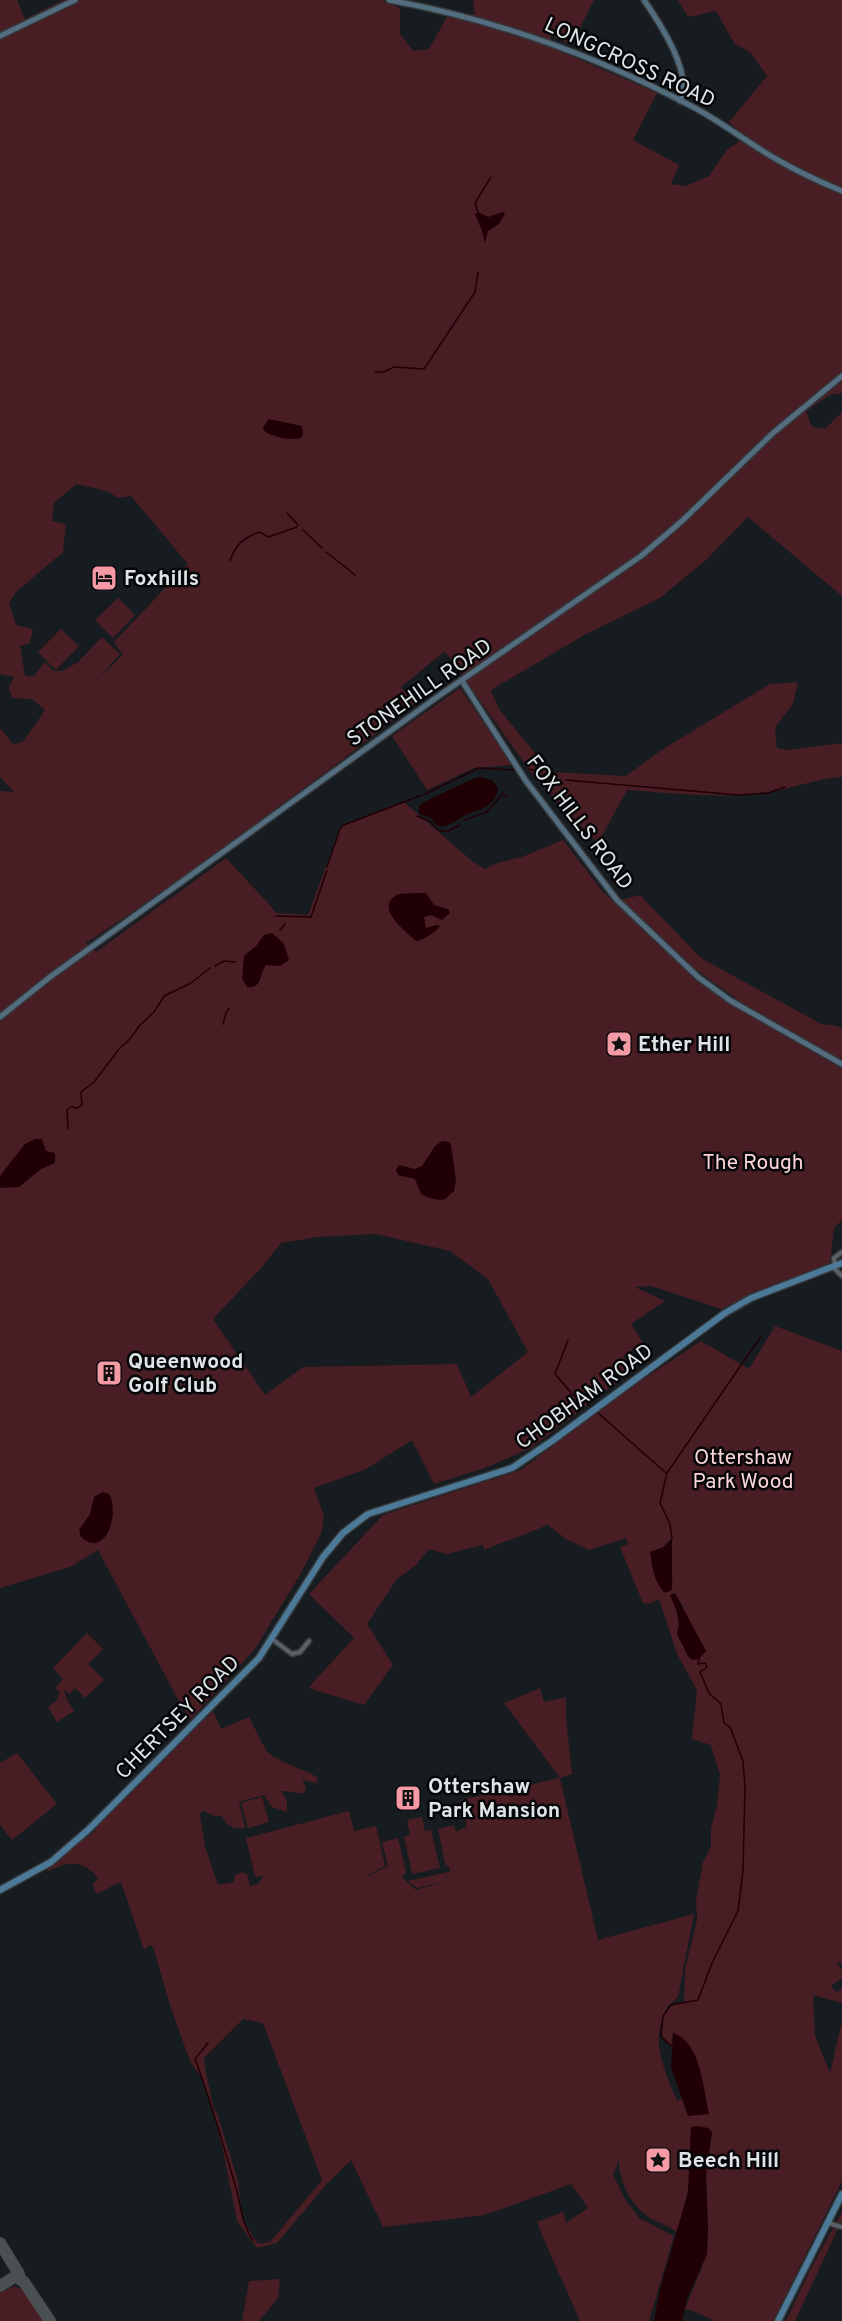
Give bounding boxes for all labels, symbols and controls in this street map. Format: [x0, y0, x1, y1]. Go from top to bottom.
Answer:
street label: LONGCROSS ROAD [540, 12, 719, 115]
hotel icon: Foxhills [89, 563, 119, 593]
place label: Foxhills [124, 566, 199, 593]
street label: STONEHILL ROAD [342, 633, 498, 753]
street label: FOX HILLS ROAD [519, 750, 638, 896]
place icon: Ether Hill [604, 1029, 634, 1059]
place label: Ether Hill [638, 1032, 730, 1059]
park label: The Rough [702, 1150, 804, 1177]
street label: CHOBHAM ROAD [511, 1338, 659, 1456]
place label: Queenwood Golf Club [128, 1349, 243, 1400]
building icon: Queenwood Golf Club [94, 1358, 124, 1388]
park label: Ottershaw Park Wood [693, 1445, 794, 1496]
street label: CHERTSEY ROAD [110, 1650, 246, 1786]
place label: Ottershaw Park Mansion [428, 1774, 560, 1825]
building icon: Ottershaw Park Mansion [393, 1783, 423, 1813]
place icon: Beech Hill [643, 2145, 673, 2175]
place label: Beech Hill [678, 2148, 779, 2175]

